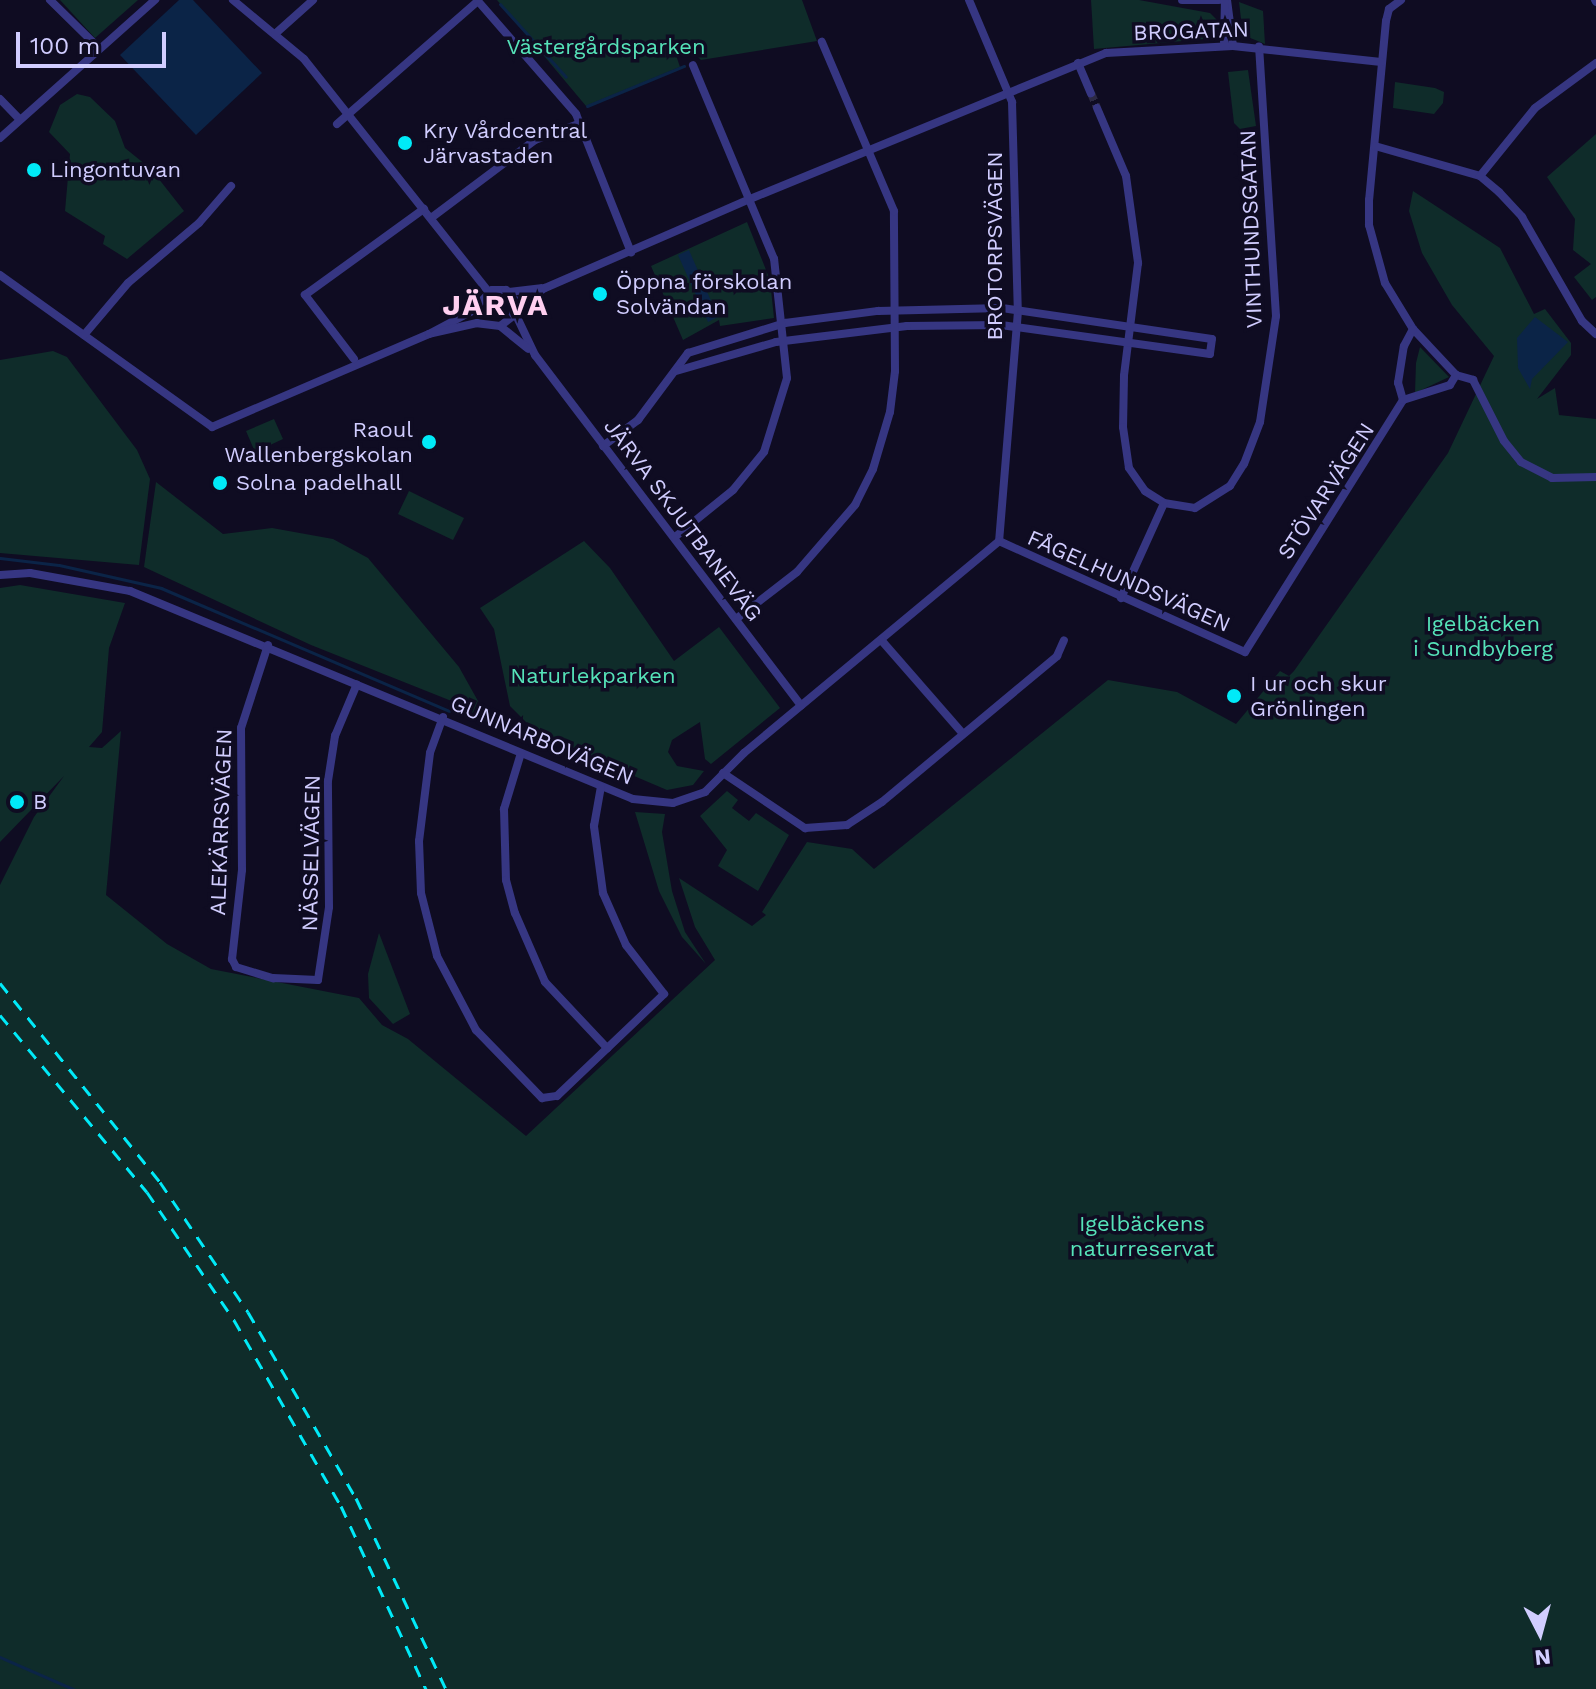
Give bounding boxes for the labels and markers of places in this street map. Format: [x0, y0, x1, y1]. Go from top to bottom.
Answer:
place label: Kry Vårdcentral Järvastaden [423, 117, 589, 168]
marker: Kry Vårdcentral Järvastaden [394, 132, 416, 154]
place label: Lingontuvan [50, 157, 181, 183]
marker: Lingontuvan [25, 161, 43, 179]
place label: Öppna förskolan Solvändan [616, 268, 793, 320]
marker: Öppna förskolan Solvändan [591, 285, 609, 303]
place label: Raoul Wallenbergskolan [224, 416, 413, 468]
marker: Raoul Wallenbergskolan [420, 433, 438, 451]
place label: Solna padelhall [236, 470, 403, 496]
marker: Solna padelhall [211, 474, 229, 492]
place label: I ur och skur Grönlingen [1250, 670, 1387, 722]
marker: I ur och skur Grönlingen [1225, 687, 1243, 705]
place label: B [33, 789, 47, 815]
marker: B [8, 793, 26, 811]

